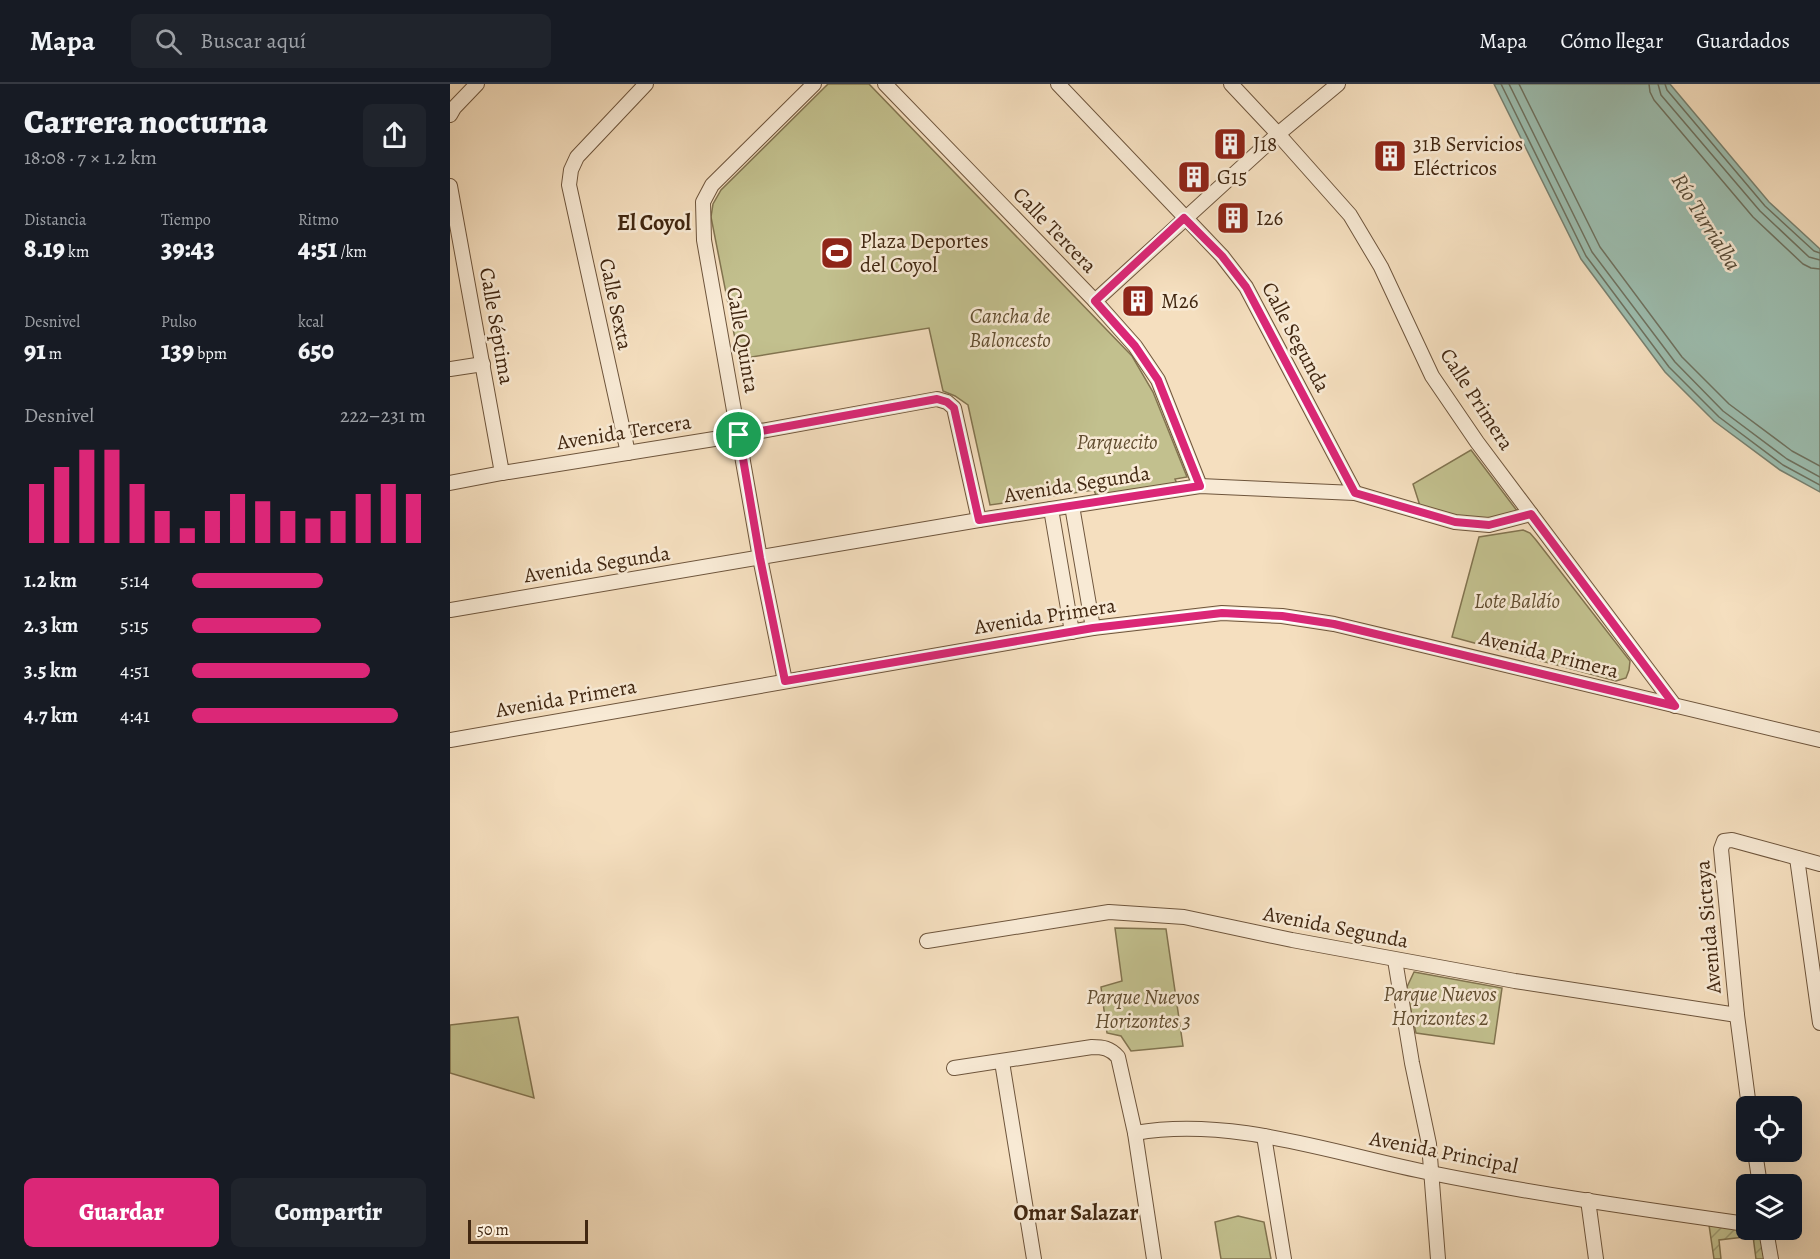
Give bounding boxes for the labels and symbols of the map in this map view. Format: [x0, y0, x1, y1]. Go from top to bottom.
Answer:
building icon: J18 [1212, 126, 1248, 162]
place label: J18 [1253, 130, 1277, 158]
place label: 31B Servicios Eléctricos [1413, 130, 1523, 182]
building icon: 31B Servicios Eléctricos [1372, 138, 1408, 174]
building icon: G15 [1176, 159, 1212, 195]
place label: G15 [1217, 163, 1247, 191]
water label: Río Turrialba [1664, 168, 1748, 276]
street label: Calle Tercera [1007, 181, 1103, 279]
building icon: I26 [1215, 200, 1251, 236]
place label: I26 [1256, 204, 1284, 232]
district label: El Coyol [617, 208, 691, 238]
place label: Plaza Deportes del Coyol [860, 227, 989, 279]
sports icon: Plaza Deportes del Coyol [819, 235, 855, 271]
street label: Calle Sexta [593, 256, 639, 353]
street label: Calle Séptima [473, 265, 521, 387]
street label: Calle Segunda [1255, 277, 1337, 397]
building icon: M26 [1120, 283, 1156, 319]
street label: Calle Quinta [720, 285, 766, 395]
place label: M26 [1161, 287, 1199, 315]
park label: Cancha de Baloncesto [969, 302, 1051, 354]
street label: Calle Primera [1434, 342, 1521, 456]
street label: Avenida Tercera [554, 408, 694, 457]
pin [713, 409, 764, 460]
park label: Parquecito [1076, 428, 1158, 456]
street label: Avenida Segunda [1001, 459, 1152, 510]
street label: Avenida Segunda [521, 539, 672, 590]
park label: Lote Baldío [1474, 587, 1560, 615]
street label: Avenida Primera [971, 591, 1118, 641]
street label: Avenida Primera [1475, 623, 1622, 685]
street label: Avenida Primera [492, 672, 639, 724]
street label: Avenida Sictaya [1688, 859, 1728, 996]
street label: Avenida Segunda [1260, 899, 1411, 955]
park label: Parque Nuevos Horizontes 2 [1383, 980, 1497, 1032]
park label: Parque Nuevos Horizontes 3 [1086, 983, 1200, 1035]
street label: Avenida Principal [1366, 1124, 1521, 1180]
district label: Omar Salazar [1014, 1198, 1138, 1228]
scale bar [468, 1217, 588, 1244]

